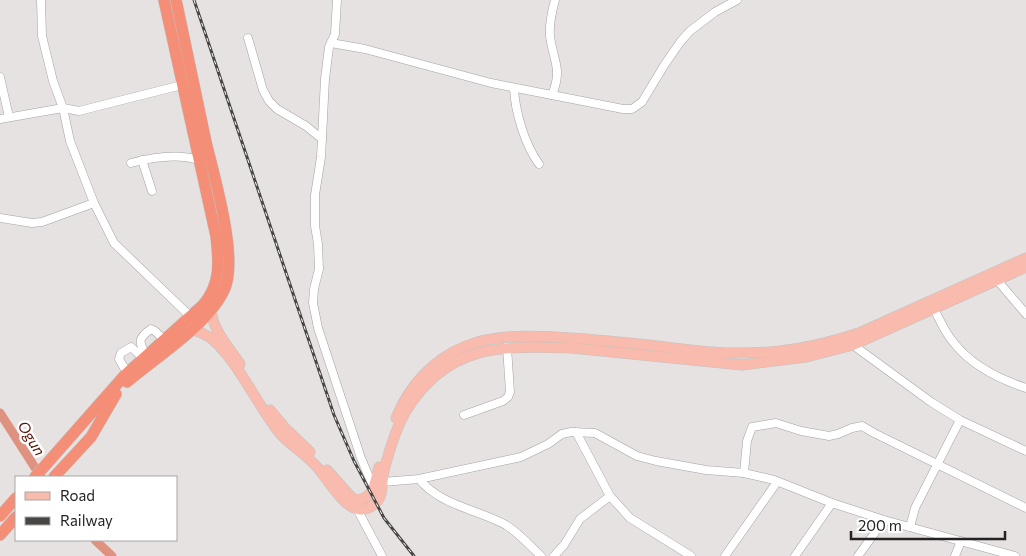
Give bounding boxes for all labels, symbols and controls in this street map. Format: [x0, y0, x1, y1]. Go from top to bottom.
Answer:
water label: Ogun [14, 417, 50, 459]
legend [15, 476, 178, 541]
text: Road [60, 486, 95, 504]
scale bar [851, 508, 1005, 540]
text: Railway [60, 511, 113, 529]
text: 200 m [858, 516, 902, 534]

